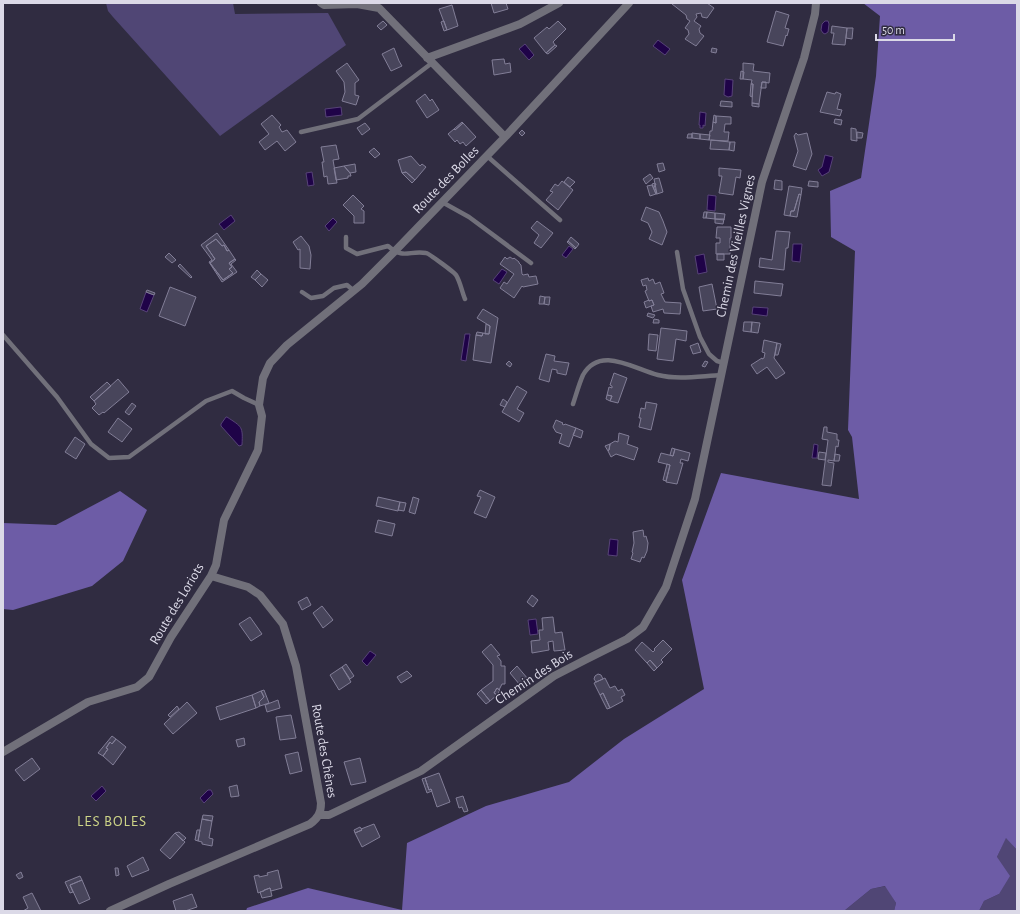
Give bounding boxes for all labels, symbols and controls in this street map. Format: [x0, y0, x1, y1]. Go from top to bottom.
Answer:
scale bar [876, 16, 954, 42]
text: 50 m [882, 24, 905, 36]
street label: Route des Bolles [410, 143, 482, 217]
street label: Chemin des Vieilles Vignes [714, 173, 758, 319]
street label: Route des Loriots [147, 561, 207, 647]
street label: Chemin des Bois [493, 647, 575, 707]
street label: Route des Chênes [309, 703, 339, 799]
district label: LES BOLES [77, 814, 147, 829]

